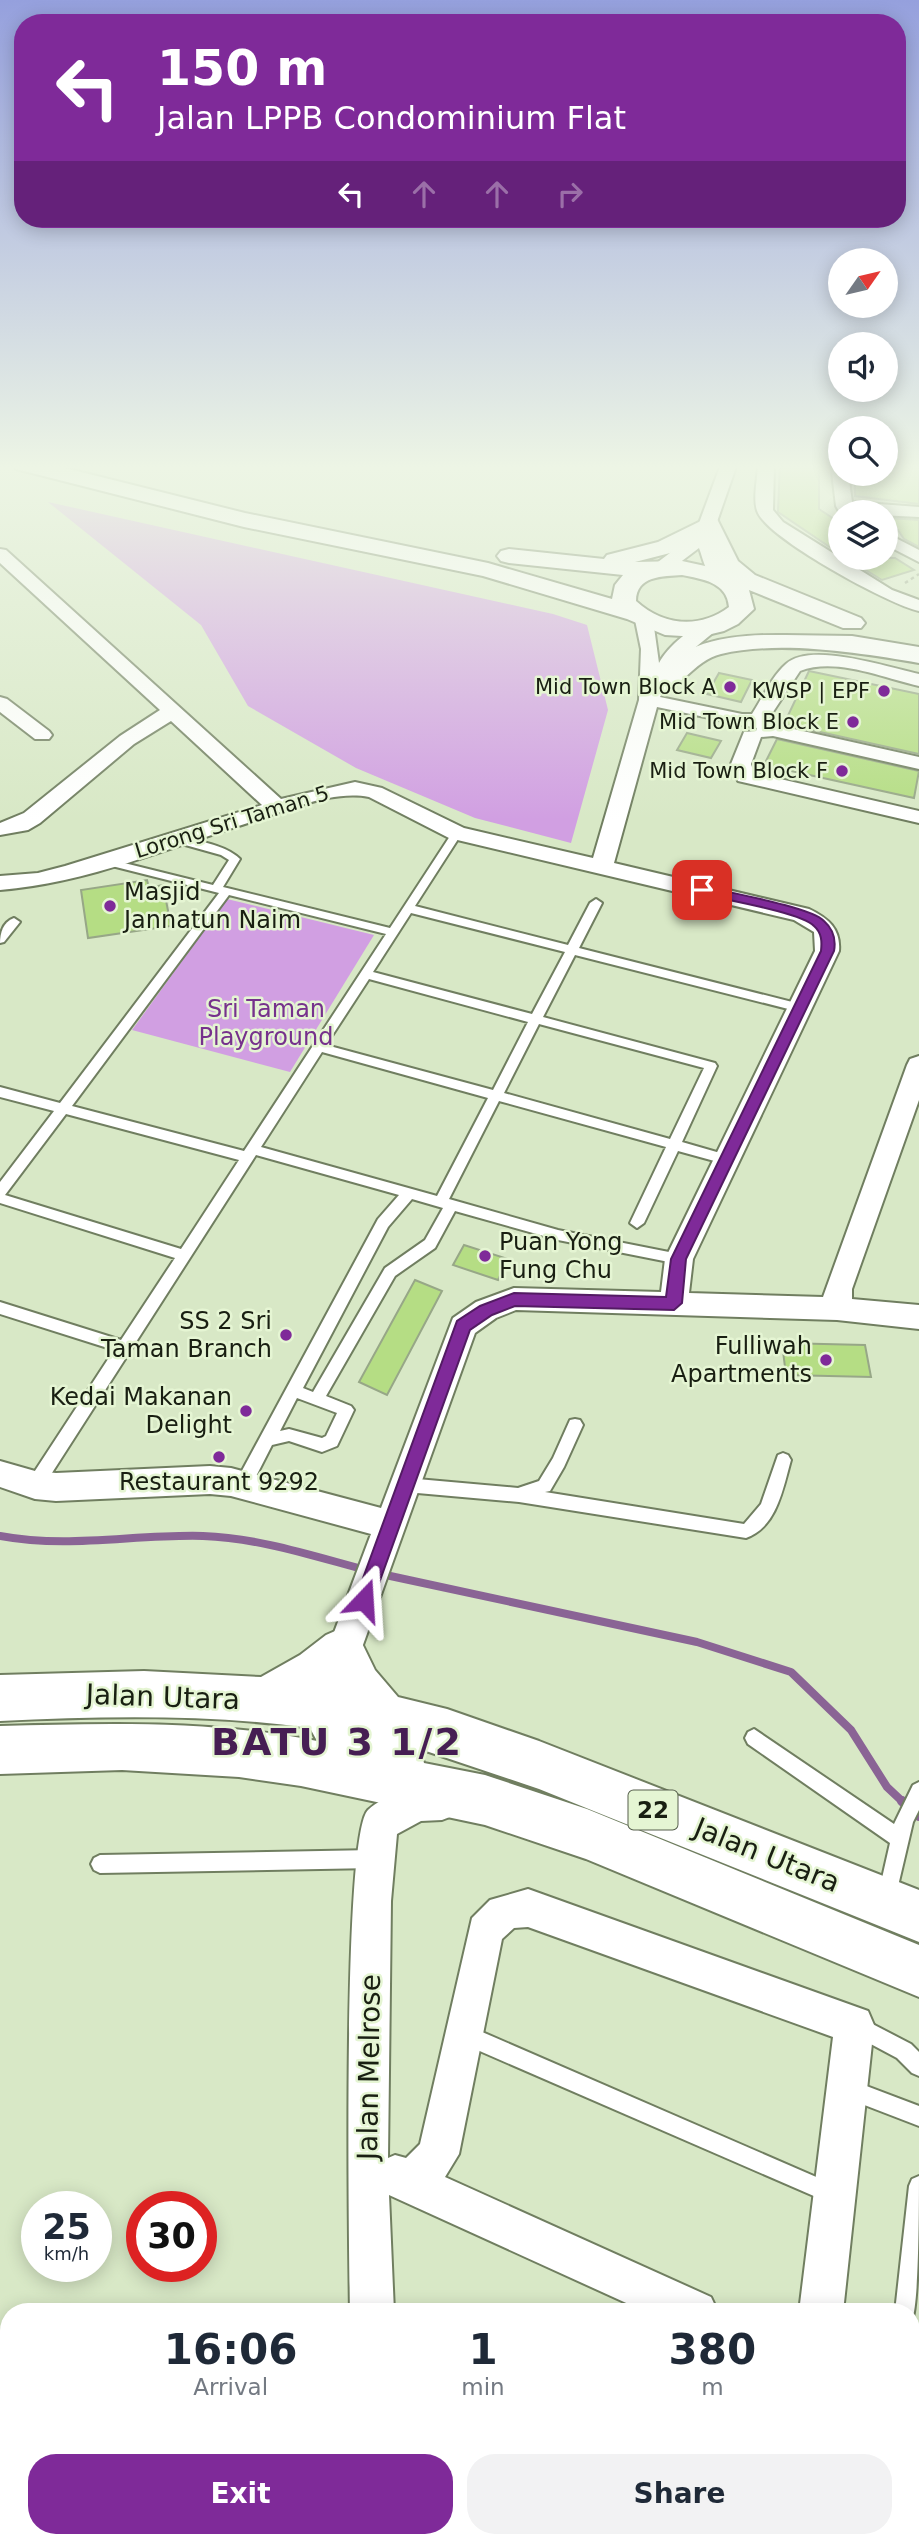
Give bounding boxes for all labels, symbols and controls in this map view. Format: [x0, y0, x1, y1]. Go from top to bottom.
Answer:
text: 150 m [157, 40, 327, 97]
icon: left [42, 42, 133, 133]
text: Jalan LPPB Condominium Flat [157, 99, 626, 137]
icon: left [332, 175, 370, 213]
icon: ahead [405, 175, 443, 213]
icon: ahead [478, 175, 516, 213]
icon: right [551, 175, 589, 213]
north arrow [828, 248, 898, 318]
map controls [828, 248, 898, 570]
button: sound [828, 332, 898, 402]
button: search [828, 416, 898, 486]
button: layers [828, 500, 898, 570]
place label: Mid Town Block A [535, 675, 717, 699]
marker: Mid Town Block A [722, 679, 738, 695]
place label: KWSP | EPF [752, 679, 870, 704]
marker: KWSP | EPF [876, 683, 892, 699]
place label: Mid Town Block E [659, 710, 839, 734]
marker: Mid Town Block E [845, 714, 861, 730]
place label: Mid Town Block F [649, 759, 828, 783]
marker: Mid Town Block F [834, 763, 850, 779]
street label: Lorong Sri Taman 5 [132, 781, 332, 863]
pin [672, 860, 732, 920]
icon: arrive [683, 871, 721, 909]
place label: Masjid Jannatun Naim [122, 878, 301, 934]
marker: Masjid Jannatun Naim [102, 898, 118, 914]
park label: Sri Taman Playground [199, 995, 333, 1051]
place label: Puan Yong Fung Chu [499, 1228, 622, 1284]
marker: Puan Yong Fung Chu [477, 1248, 493, 1264]
place label: SS 2 Sri Taman Branch [100, 1307, 272, 1363]
marker: SS 2 Sri Taman Branch [278, 1327, 294, 1343]
place label: Fulliwah Apartments [671, 1332, 812, 1388]
marker: Fulliwah Apartments [818, 1352, 834, 1368]
place label: Kedai Makanan Delight [50, 1383, 232, 1439]
marker: Kedai Makanan Delight [238, 1403, 254, 1419]
marker: Restaurant 9292 [211, 1449, 227, 1465]
place label: Restaurant 9292 [119, 1468, 319, 1496]
position arrow [327, 1563, 401, 1637]
street label: Jalan Utara [83, 1678, 241, 1716]
district label: BATU 3 1/2 [211, 1720, 463, 1764]
road number: 22 [628, 1790, 678, 1829]
street label: Jalan Utara [687, 1810, 845, 1899]
street label: Jalan Melrose [351, 1974, 387, 2162]
speed limit sign: 30 [126, 2191, 217, 2282]
text: 25 [42, 2207, 91, 2247]
text: km/h [44, 2243, 89, 2264]
text: 16:06 [164, 2325, 298, 2374]
text: 1 [468, 2325, 498, 2374]
text: 380 [669, 2325, 756, 2374]
text: Arrival [193, 2374, 268, 2400]
text: min [461, 2374, 505, 2400]
text: m [701, 2374, 724, 2400]
button: Exit [28, 2454, 453, 2534]
button: Share [467, 2454, 892, 2534]

